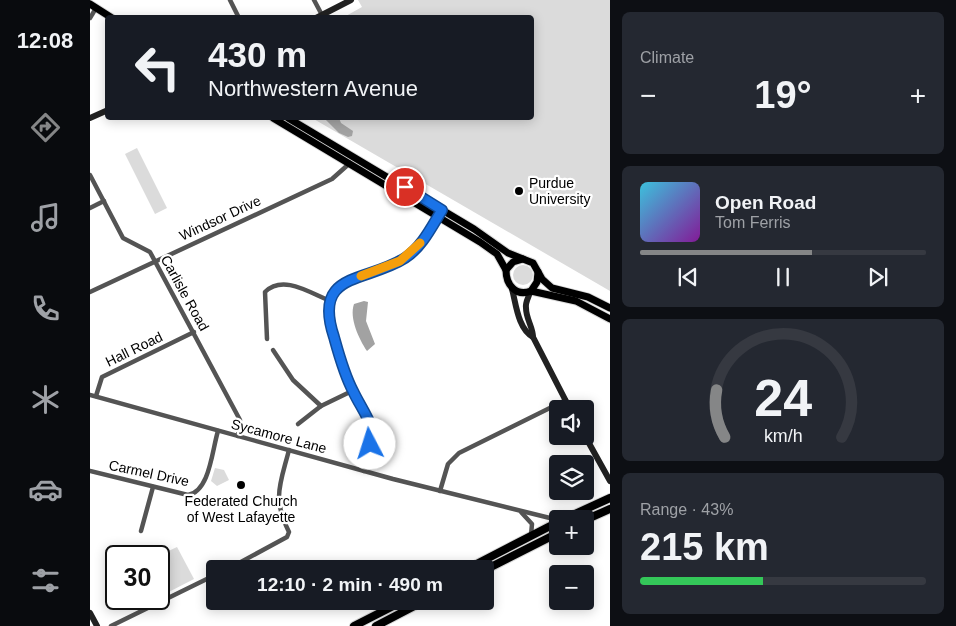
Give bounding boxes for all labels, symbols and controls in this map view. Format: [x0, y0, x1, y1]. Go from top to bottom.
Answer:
text: 12:08 [17, 28, 73, 53]
icon: left [125, 35, 190, 100]
text: 430 m [208, 35, 307, 74]
text: Climate [640, 49, 694, 66]
text: 19° [754, 74, 812, 116]
text: Northwestern Avenue [208, 76, 418, 101]
text: − [640, 80, 656, 111]
text: + [910, 80, 926, 111]
icon: directions [28, 110, 63, 145]
pin [384, 166, 426, 208]
icon: arrive [391, 173, 419, 201]
place label: Purdue University [529, 175, 590, 207]
marker: Purdue University [513, 185, 525, 197]
street label: Windsor Drive [177, 192, 263, 244]
text: Open Road [715, 192, 816, 213]
icon: music [28, 200, 63, 235]
text: Tom Ferris [715, 214, 791, 231]
street label: Carlisle Road [158, 252, 212, 334]
icon: previous [674, 263, 702, 291]
icon: pause [769, 263, 797, 291]
icon: next [864, 263, 892, 291]
icon: phone [28, 291, 63, 326]
street label: Hall Road [103, 328, 165, 370]
text: 24 [754, 369, 812, 427]
icon: climate [28, 382, 63, 417]
map controls [549, 400, 594, 610]
button: sound [549, 400, 594, 445]
street label: Sycamore Lane [230, 416, 329, 456]
position arrow [343, 417, 395, 469]
text: km/h [764, 426, 802, 446]
button: layers [549, 455, 594, 500]
street label: Carmel Drive [107, 457, 191, 489]
icon: car [28, 472, 63, 507]
marker: Federated Church of West Lafayette [235, 479, 247, 491]
place label: Federated Church of West Lafayette [185, 493, 297, 525]
text: Range · 43% [640, 501, 733, 518]
button: + [549, 510, 594, 555]
text: 215 km [640, 526, 769, 568]
speed limit sign: 30 [105, 545, 170, 610]
icon: filters [28, 563, 63, 598]
button: − [549, 565, 594, 610]
text: 12:10 · 2 min · 490 m [257, 574, 443, 595]

